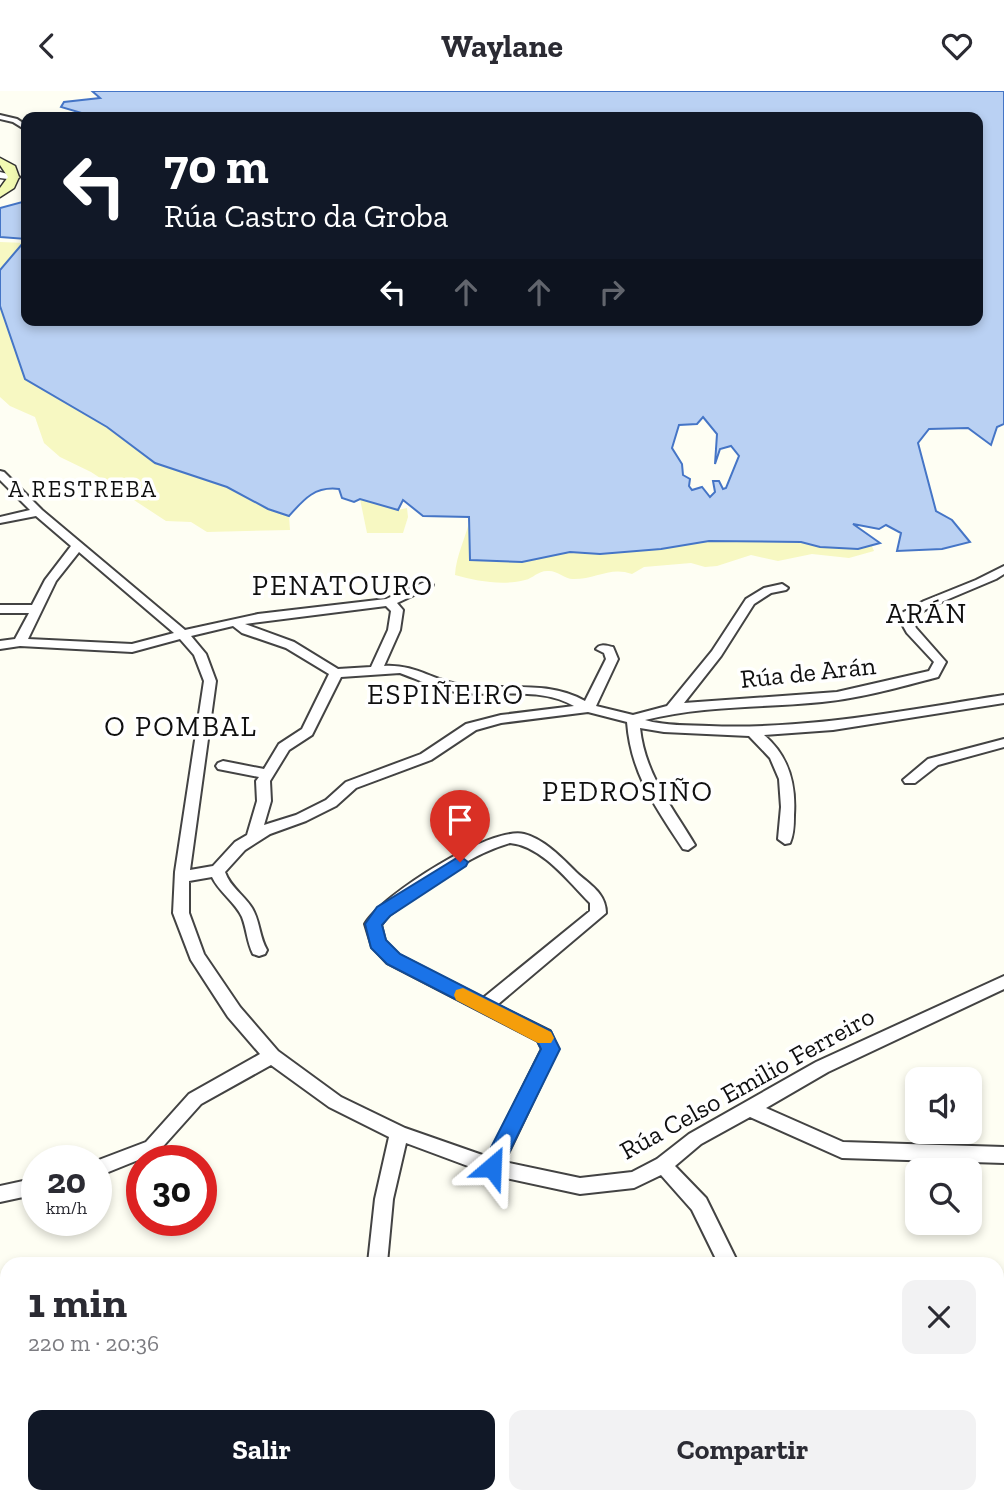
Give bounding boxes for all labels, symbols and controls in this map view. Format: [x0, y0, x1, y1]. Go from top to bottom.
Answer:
icon: back [28, 27, 66, 65]
text: Waylane [441, 27, 563, 65]
icon: heart [938, 27, 976, 65]
text: 70 m [164, 137, 269, 196]
icon: left [49, 140, 140, 231]
text: Rúa Castro da Groba [164, 197, 448, 235]
icon: left [374, 273, 412, 311]
icon: ahead [447, 273, 485, 311]
icon: ahead [520, 273, 558, 311]
icon: right [593, 273, 631, 311]
district label: A RESTREBA [8, 475, 158, 503]
district label: PENATOURO [252, 569, 434, 602]
district label: ARÁN [886, 597, 968, 630]
street label: Rúa de Arán [739, 649, 877, 695]
district label: ESPIÑEIRO [367, 678, 525, 711]
district label: O POMBAL [104, 710, 258, 743]
district label: PEDROSIÑO [542, 775, 714, 808]
pin [430, 790, 490, 862]
icon: arrive [441, 801, 479, 839]
street label: Rúa Celso Emilio Ferreiro [614, 1000, 880, 1166]
map controls [905, 1067, 982, 1235]
button: sound [905, 1067, 982, 1144]
position arrow [455, 1130, 529, 1204]
speed limit sign: 30 [126, 1145, 217, 1236]
button: search [905, 1158, 982, 1235]
text: 20 [47, 1160, 86, 1202]
text: km/h [46, 1197, 87, 1219]
text: 1 min [28, 1277, 127, 1328]
button: close [902, 1280, 976, 1354]
text: 220 m · 20:36 [28, 1329, 159, 1357]
button: Salir [28, 1410, 495, 1490]
button: Compartir [509, 1410, 976, 1490]

